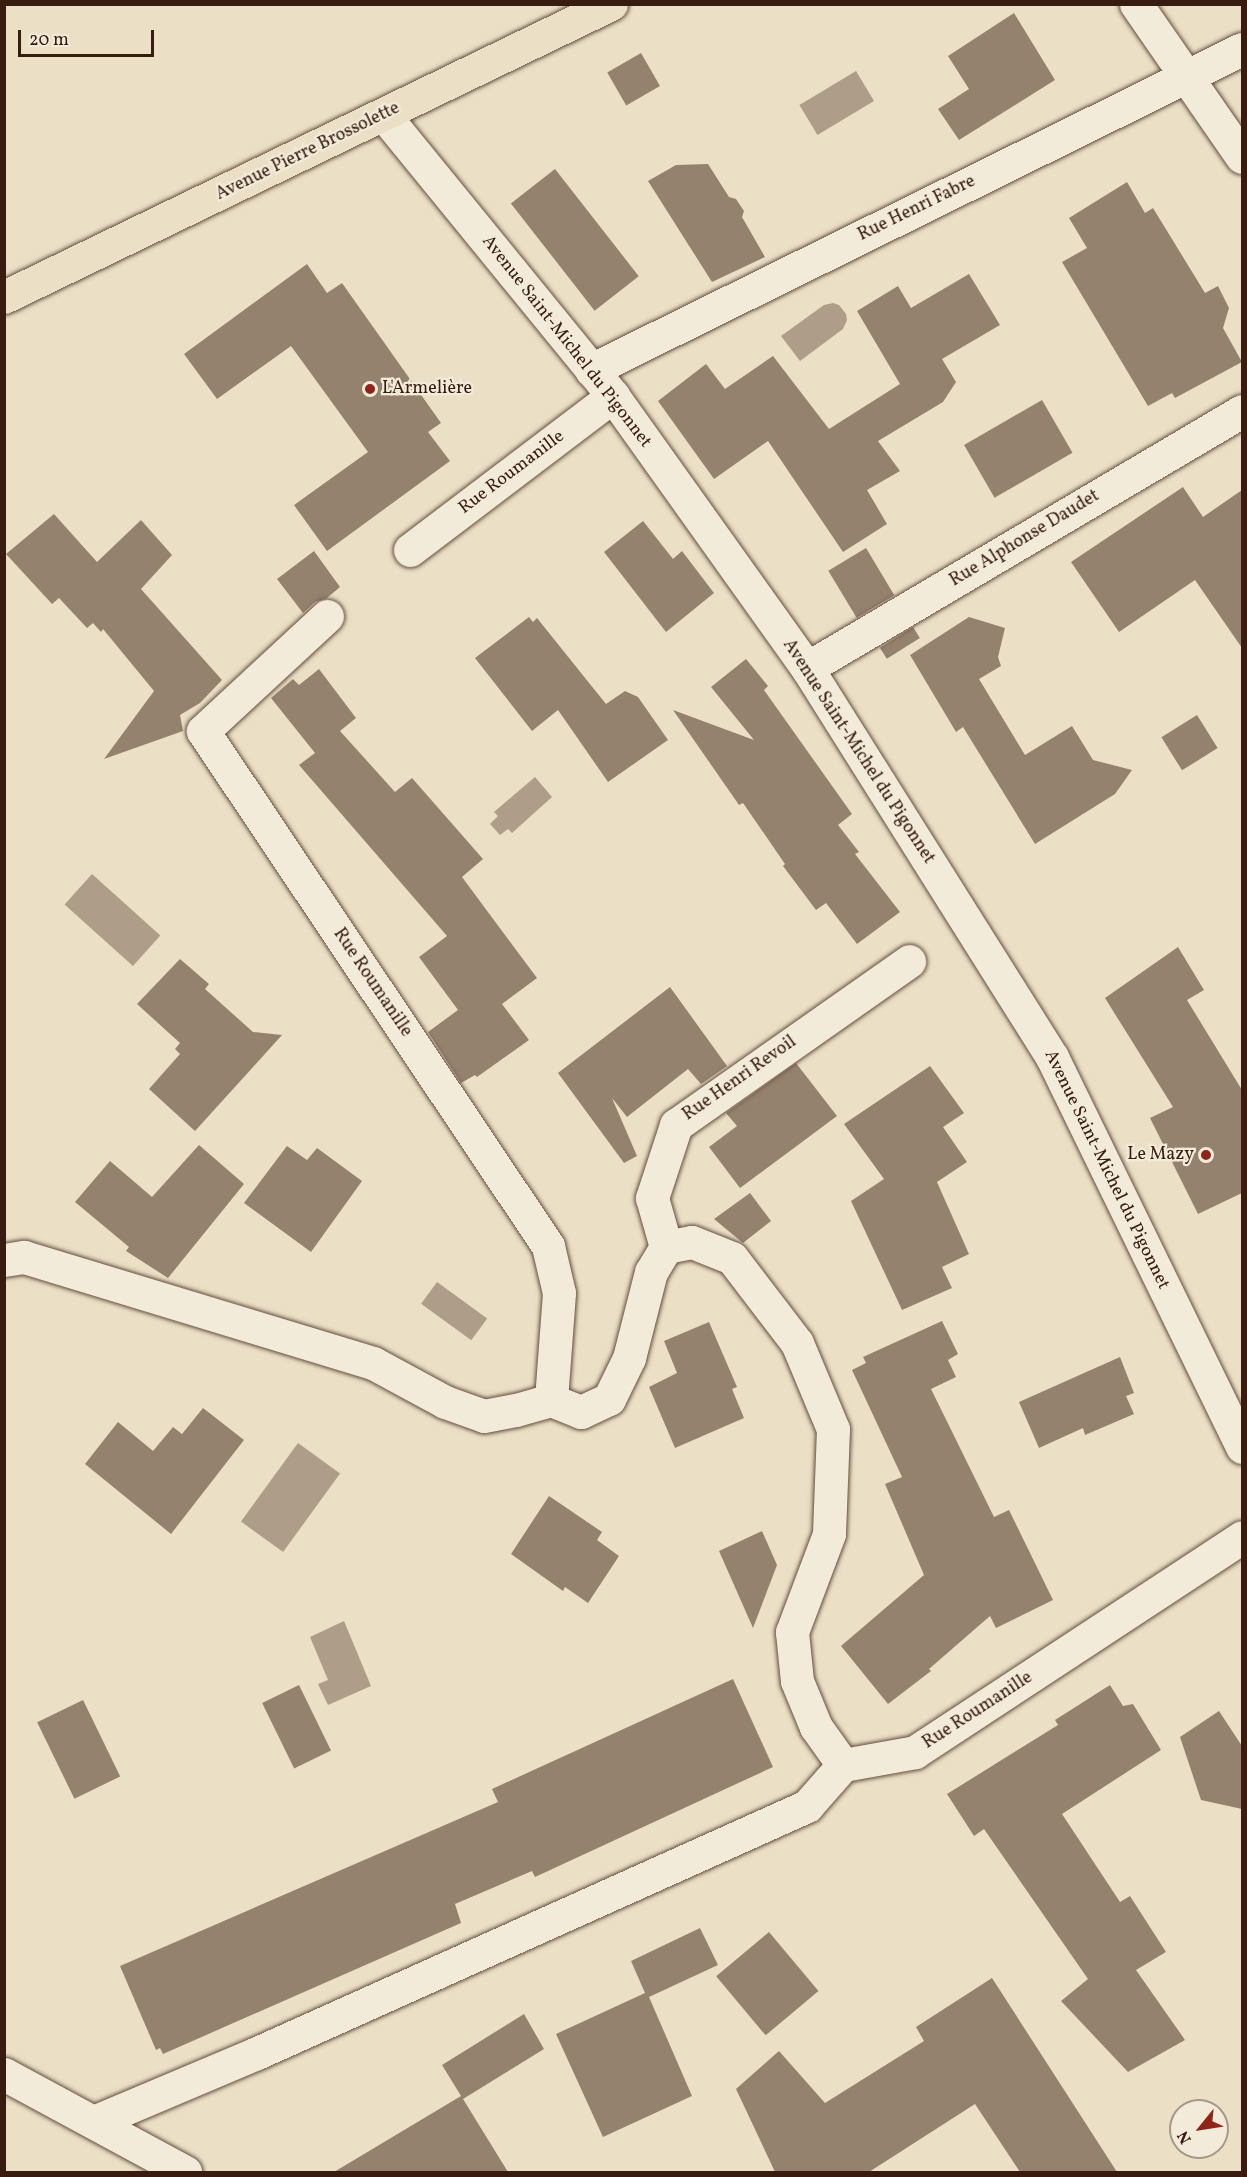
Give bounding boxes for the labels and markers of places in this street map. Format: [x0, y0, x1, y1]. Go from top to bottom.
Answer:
place label: L'Armelière [382, 378, 472, 400]
marker: L'Armelière [363, 382, 377, 396]
place label: Le Mazy [1127, 1144, 1194, 1166]
marker: Le Mazy [1199, 1148, 1213, 1162]

